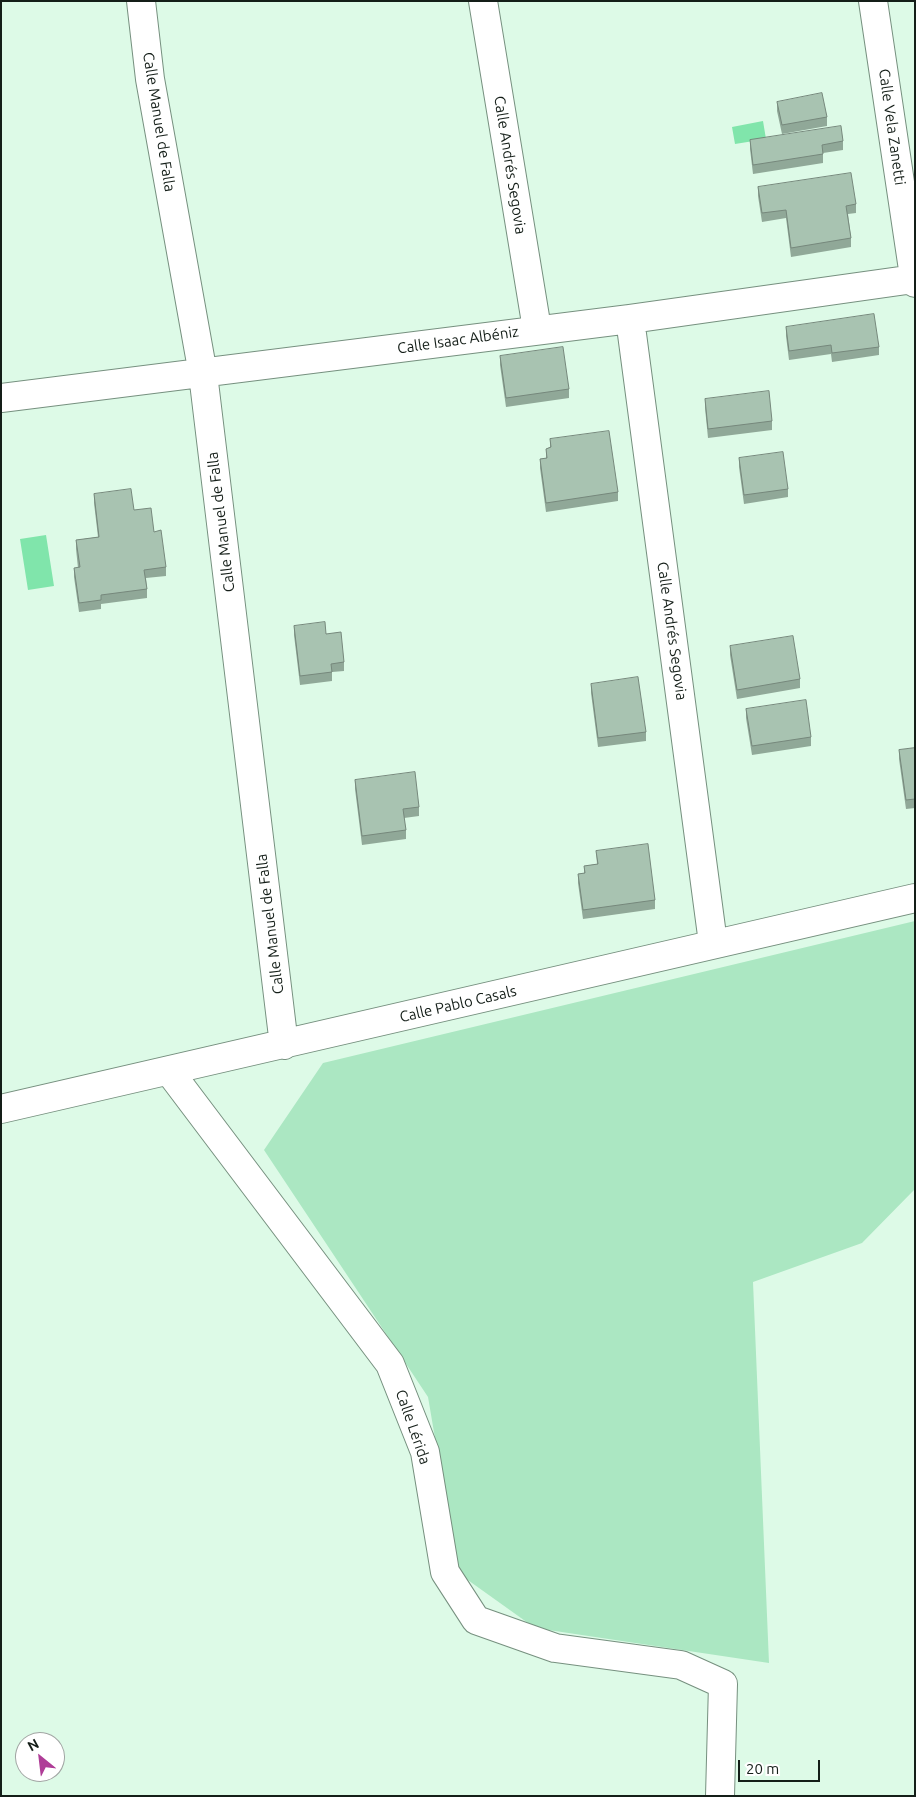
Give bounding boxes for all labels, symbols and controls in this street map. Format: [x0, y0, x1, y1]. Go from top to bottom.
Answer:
street label: Calle Manuel de Falla [139, 51, 179, 193]
street label: Calle Vela Zanetti [875, 68, 909, 186]
street label: Calle Andrés Segovia [490, 95, 530, 235]
street label: Calle Isaac Albéniz [396, 323, 520, 357]
street label: Calle Manuel de Falla [203, 451, 239, 593]
street label: Calle Andrés Segovia [653, 561, 691, 701]
street label: Calle Manuel de Falla [252, 853, 288, 995]
street label: Calle Pablo Casals [398, 982, 518, 1026]
street label: Calle Lérida [392, 1387, 434, 1467]
north arrow [15, 1732, 65, 1782]
text: N [25, 1735, 42, 1754]
scale bar [741, 1750, 824, 1782]
text: 20 m [746, 1760, 779, 1777]

